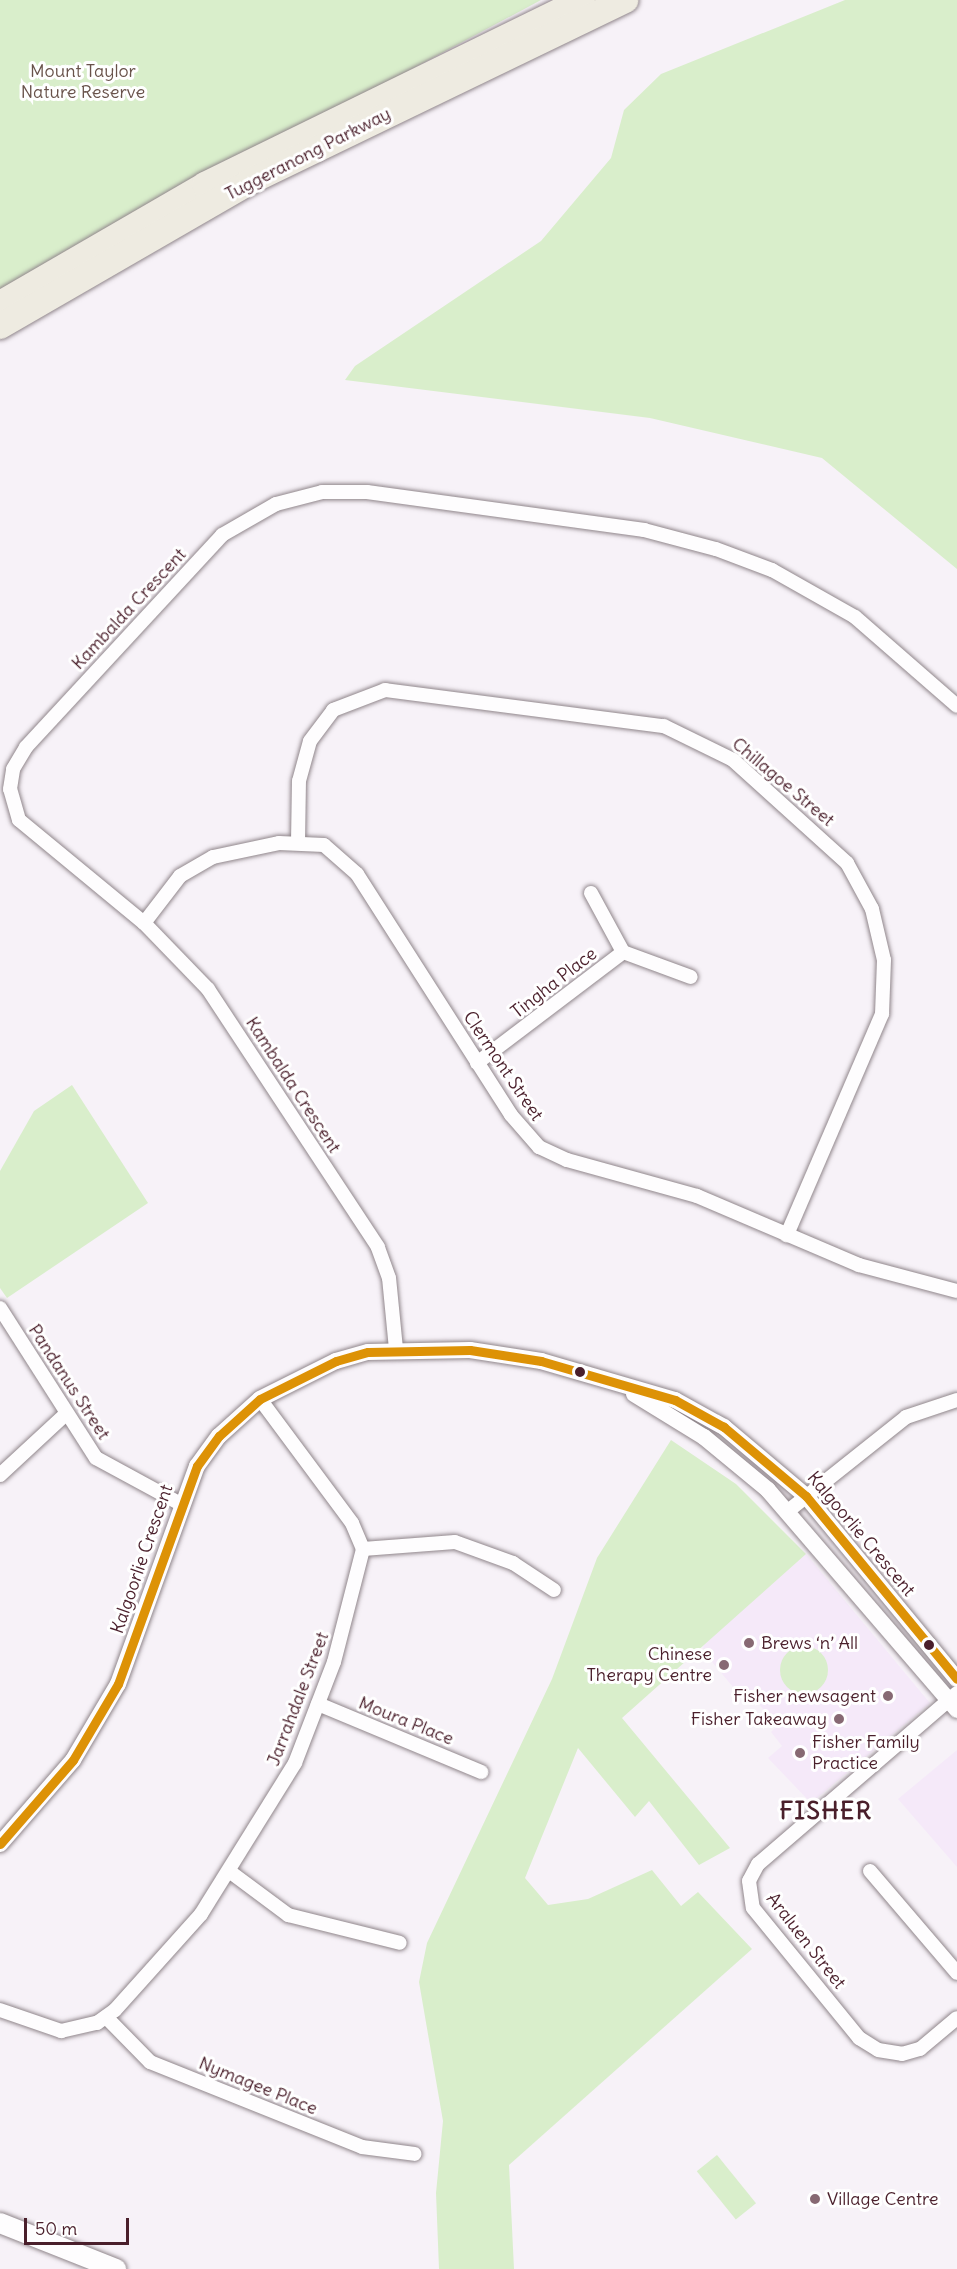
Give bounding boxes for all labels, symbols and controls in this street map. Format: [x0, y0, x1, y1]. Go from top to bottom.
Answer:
park label: Mount Taylor Nature Reserve [21, 61, 145, 104]
street label: Tuggeranong Parkway [222, 103, 394, 205]
street label: Kambalda Crescent [67, 544, 191, 674]
street label: Chillagoe Street [728, 733, 838, 831]
street label: Tingha Place [507, 943, 601, 1023]
street label: Clermont Street [458, 1007, 548, 1125]
street label: Kambalda Crescent [241, 1013, 345, 1157]
street label: Pandanus Street [24, 1320, 114, 1444]
unlabelled marker [574, 1366, 586, 1378]
street label: Kalgoorlie Crescent [803, 1467, 919, 1601]
street label: Kalgoorlie Crescent [106, 1482, 178, 1636]
street label: Jarrahdale Street [263, 1629, 333, 1769]
place label: Brews ‘n’ All [761, 1632, 858, 1654]
marker: Brews ‘n’ All [742, 1636, 756, 1650]
unlabelled marker [923, 1639, 935, 1651]
place label: Chinese Therapy Centre [586, 1644, 712, 1686]
marker: Chinese Therapy Centre [717, 1658, 731, 1672]
place label: Fisher newsagent [733, 1685, 876, 1707]
marker: Fisher newsagent [881, 1689, 895, 1703]
street label: Moura Place [355, 1692, 457, 1750]
place label: Fisher Takeaway [691, 1708, 827, 1730]
marker: Fisher Takeaway [832, 1712, 846, 1726]
place label: Fisher Family Practice [812, 1732, 920, 1774]
marker: Fisher Family Practice [793, 1746, 807, 1760]
district label: FISHER [780, 1797, 872, 1825]
street label: Araluen Street [762, 1889, 850, 1993]
street label: Nymagee Place [196, 2052, 320, 2120]
place label: Village Centre [827, 2188, 938, 2210]
marker: Village Centre [808, 2192, 822, 2206]
scale bar [27, 2206, 132, 2244]
text: 50 m [35, 2217, 77, 2240]

